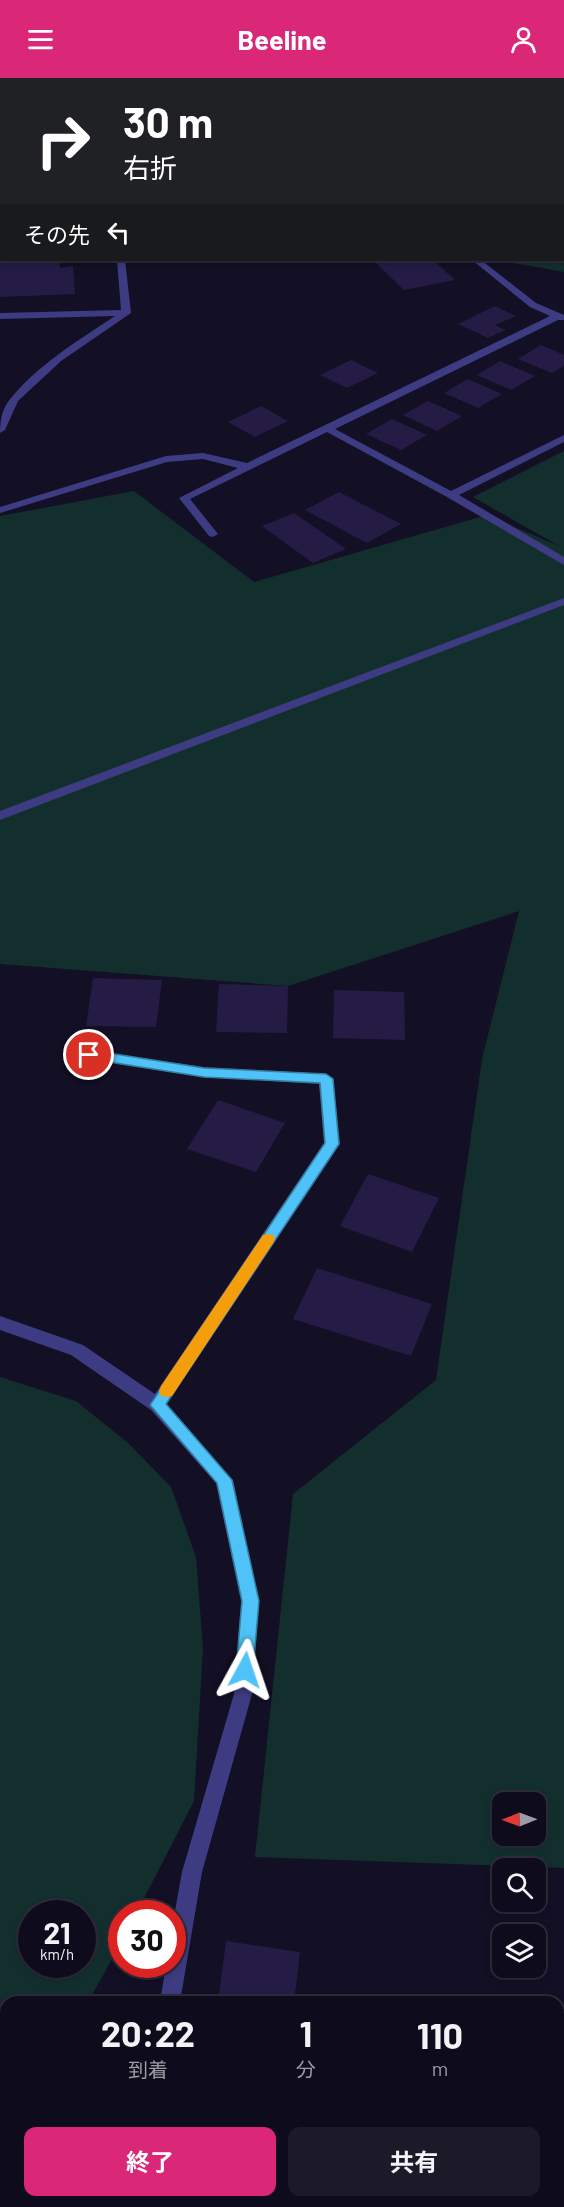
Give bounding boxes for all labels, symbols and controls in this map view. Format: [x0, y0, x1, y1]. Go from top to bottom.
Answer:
icon: menu [24, 23, 57, 56]
text: Beeline [237, 23, 327, 55]
icon: person [507, 23, 540, 56]
text: 30 m [123, 96, 213, 146]
icon: right [24, 102, 102, 180]
text: 右折 [123, 151, 177, 183]
icon: left [102, 216, 135, 249]
text: その先 [24, 221, 90, 247]
pin [63, 1029, 114, 1080]
icon: arrive [72, 1038, 105, 1071]
position arrow [213, 1638, 277, 1702]
north arrow [492, 1792, 546, 1846]
map controls [492, 1792, 546, 1978]
button: search [492, 1858, 546, 1912]
speed limit sign: 30 [108, 1900, 186, 1978]
text: 21 [43, 1914, 71, 1950]
button: layers [492, 1924, 546, 1978]
text: km/h [40, 1945, 74, 1963]
text: 20:22 [101, 2011, 195, 2054]
text: 1 [300, 2011, 312, 2054]
text: 110 [417, 2013, 463, 2056]
text: m [432, 2056, 448, 2080]
text: 到着 [128, 2057, 168, 2081]
text: 分 [296, 2057, 316, 2081]
button: 終了 [24, 2127, 276, 2196]
button: 共有 [288, 2127, 540, 2196]

